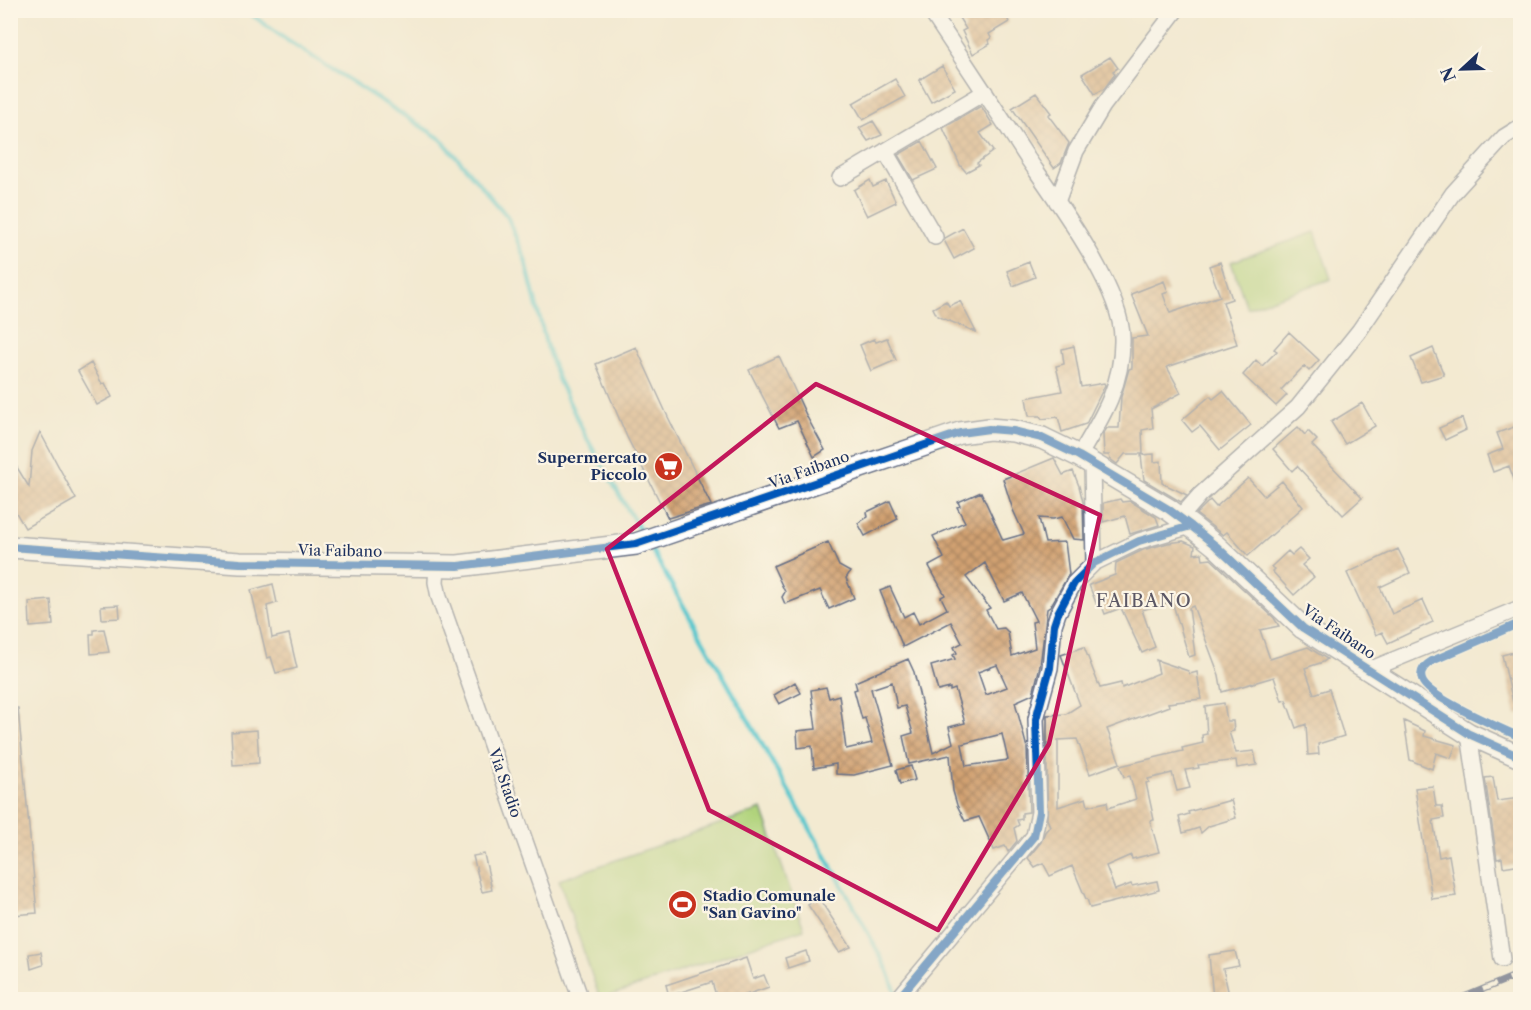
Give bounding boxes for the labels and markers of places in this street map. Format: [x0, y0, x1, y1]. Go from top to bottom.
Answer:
place label: Supermercato Piccolo [538, 448, 647, 484]
supermarket icon: Supermercato Piccolo [652, 451, 684, 483]
place label: Stadio Comunale "San Gavino" [703, 886, 836, 922]
sports icon: Stadio Comunale "San Gavino" [666, 889, 698, 921]

